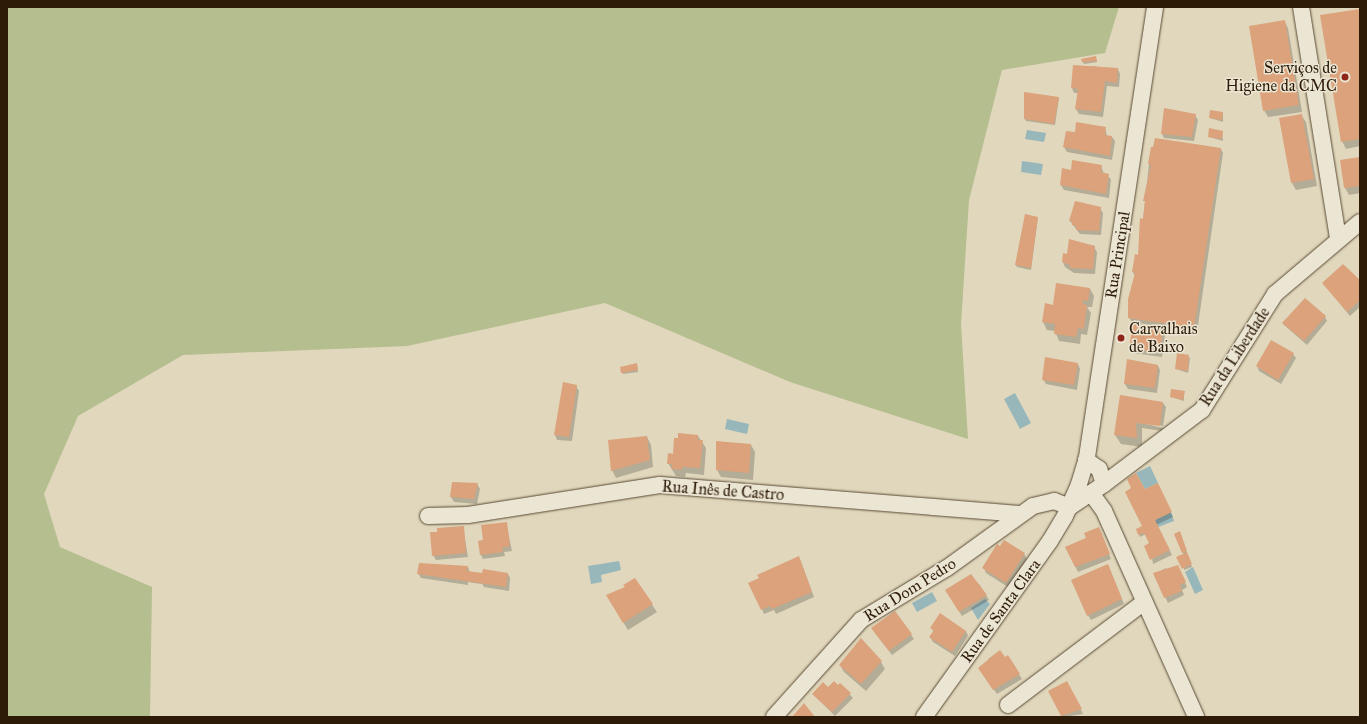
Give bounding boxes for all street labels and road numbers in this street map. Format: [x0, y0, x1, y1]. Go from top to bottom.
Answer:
street label: Rua Principal [1102, 210, 1134, 300]
street label: Rua da Liberdade [1196, 304, 1274, 410]
street label: Rua Inês de Castro [661, 477, 785, 505]
street label: Rua Dom Pedro [860, 554, 960, 626]
street label: Rua de Santa Clara [957, 556, 1045, 666]

